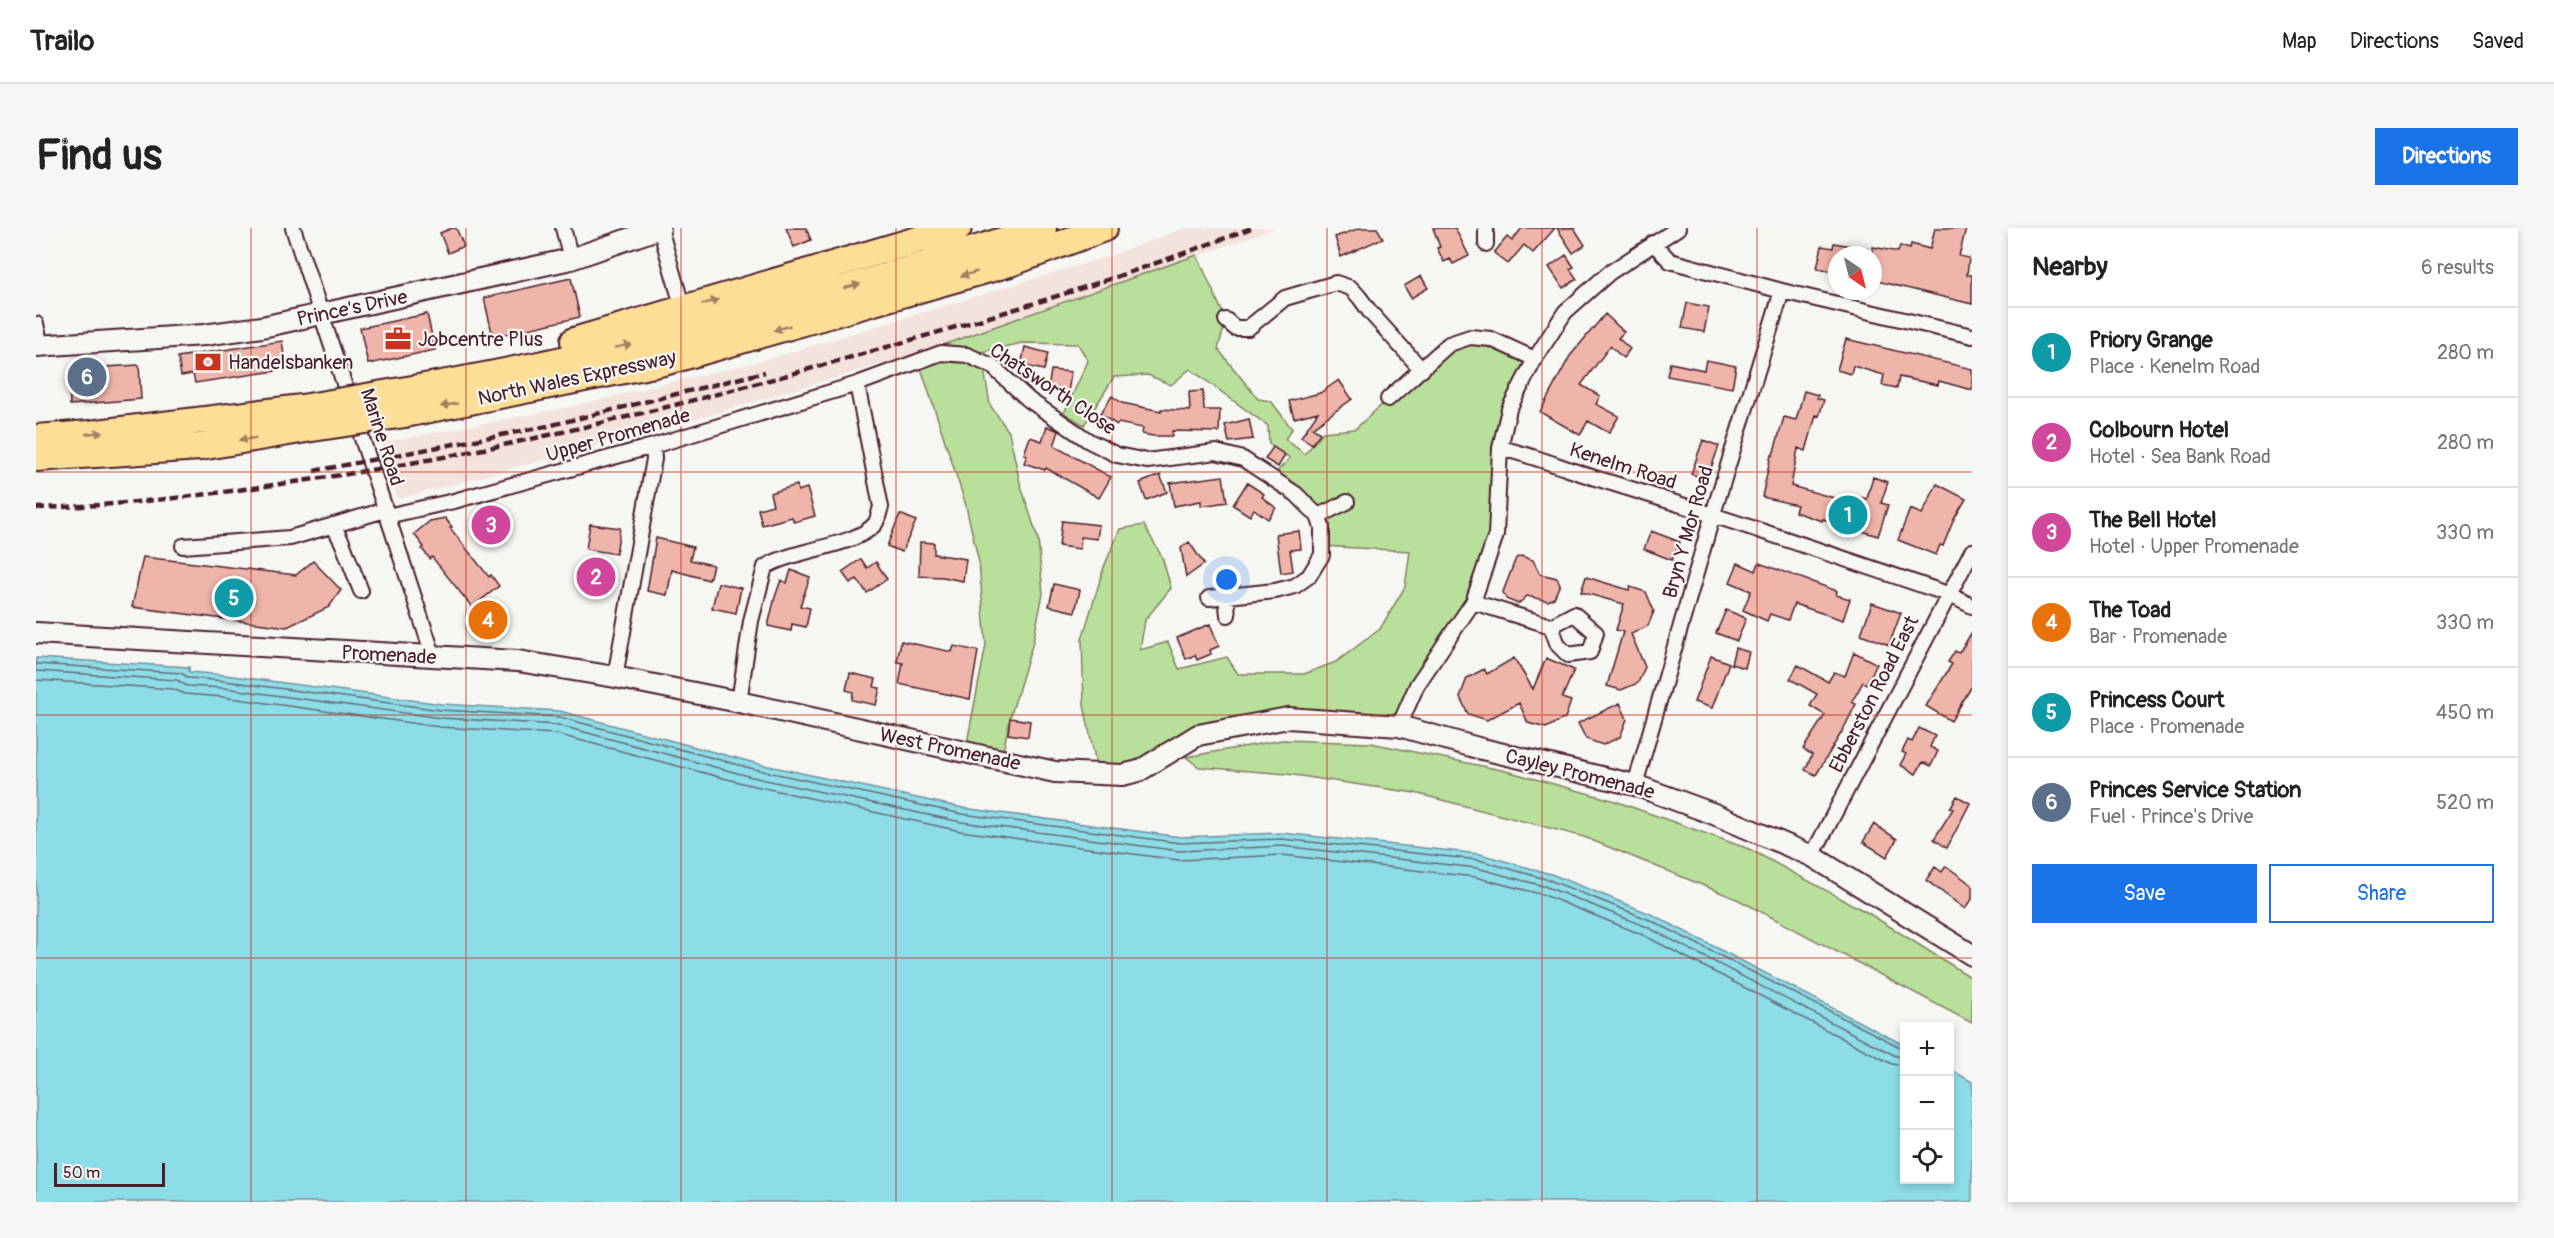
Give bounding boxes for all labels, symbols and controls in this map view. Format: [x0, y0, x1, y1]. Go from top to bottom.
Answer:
text: Trailo [30, 24, 94, 59]
text: Map [2282, 28, 2317, 55]
text: Directions [2350, 28, 2439, 55]
text: Saved [2472, 28, 2524, 55]
button: Directions [2375, 128, 2518, 185]
text: Find us [36, 130, 162, 182]
north arrow [1828, 246, 1882, 300]
text: Nearby [2032, 251, 2108, 283]
text: 6 results [2421, 255, 2494, 280]
one-way arrow [960, 270, 978, 279]
one-way arrow [843, 280, 861, 290]
street label: Prince's Drive [294, 284, 410, 332]
one-way arrow [701, 296, 719, 306]
office icon: Jobcentre Plus [383, 324, 413, 354]
one-way arrow [773, 324, 791, 333]
text: Priory Grange [2089, 326, 2213, 354]
place label: Jobcentre Plus [418, 327, 543, 352]
street label: Chatsworth Close [985, 337, 1121, 441]
text: 1 [2048, 340, 2055, 365]
text: 280 m [2437, 340, 2494, 365]
one-way arrow [614, 341, 633, 350]
street label: North Wales Expressway [476, 345, 679, 411]
bank icon: Handelsbanken [193, 347, 223, 377]
place label: Handelsbanken [228, 350, 353, 375]
pin: 6 [68, 354, 106, 400]
text: Place · Kenelm Road [2089, 354, 2260, 379]
street label: Marine Road [354, 385, 410, 489]
one-way arrow [439, 401, 458, 410]
street label: Upper Promenade [543, 402, 693, 468]
text: Colbourn Hotel [2089, 416, 2229, 444]
one-way arrow [85, 429, 104, 438]
text: 2 [2046, 430, 2057, 455]
text: 280 m [2437, 430, 2494, 455]
one-way arrow [238, 435, 257, 444]
street label: Kenelm Road [1566, 437, 1680, 495]
text: Hotel · Sea Bank Road [2089, 444, 2271, 469]
street label: Bryn Y Mor Road [1657, 463, 1719, 601]
pin: 1 [1828, 492, 1868, 538]
pin: 3 [472, 502, 510, 548]
text: The Bell Hotel [2089, 506, 2216, 534]
text: 3 [2046, 520, 2057, 545]
text: 330 m [2436, 520, 2494, 545]
text: Hotel · Upper Promenade [2089, 534, 2299, 559]
pin: 2 [576, 554, 616, 600]
your location [1212, 565, 1241, 594]
pin: 5 [214, 576, 254, 620]
text: The Toad [2089, 596, 2171, 624]
pin: 4 [468, 598, 508, 642]
text: 4 [2046, 610, 2057, 635]
text: 330 m [2436, 610, 2494, 635]
street label: Ebberston Road East [1824, 611, 1925, 777]
text: Bar · Promenade [2089, 624, 2227, 649]
street label: Promenade [341, 640, 437, 670]
text: Princess Court [2089, 686, 2224, 714]
text: 5 [2046, 700, 2057, 725]
text: 450 m [2436, 700, 2494, 725]
text: Place · Promenade [2089, 714, 2244, 739]
street label: West Promenade [877, 722, 1023, 776]
street label: Cayley Promenade [1503, 743, 1657, 805]
text: Princes Service Station [2089, 776, 2302, 804]
text: 6 [2046, 790, 2057, 815]
text: 520 m [2436, 790, 2494, 815]
text: Fuel · Prince's Drive [2089, 804, 2253, 829]
button: Save [2032, 864, 2257, 923]
button: Share [2269, 864, 2494, 923]
map controls [1900, 1022, 1954, 1184]
button: + [1900, 1022, 1954, 1076]
button: − [1900, 1076, 1954, 1130]
button: locate [1900, 1130, 1954, 1184]
scale bar [54, 1160, 165, 1188]
text: 50 m [63, 1163, 100, 1183]

